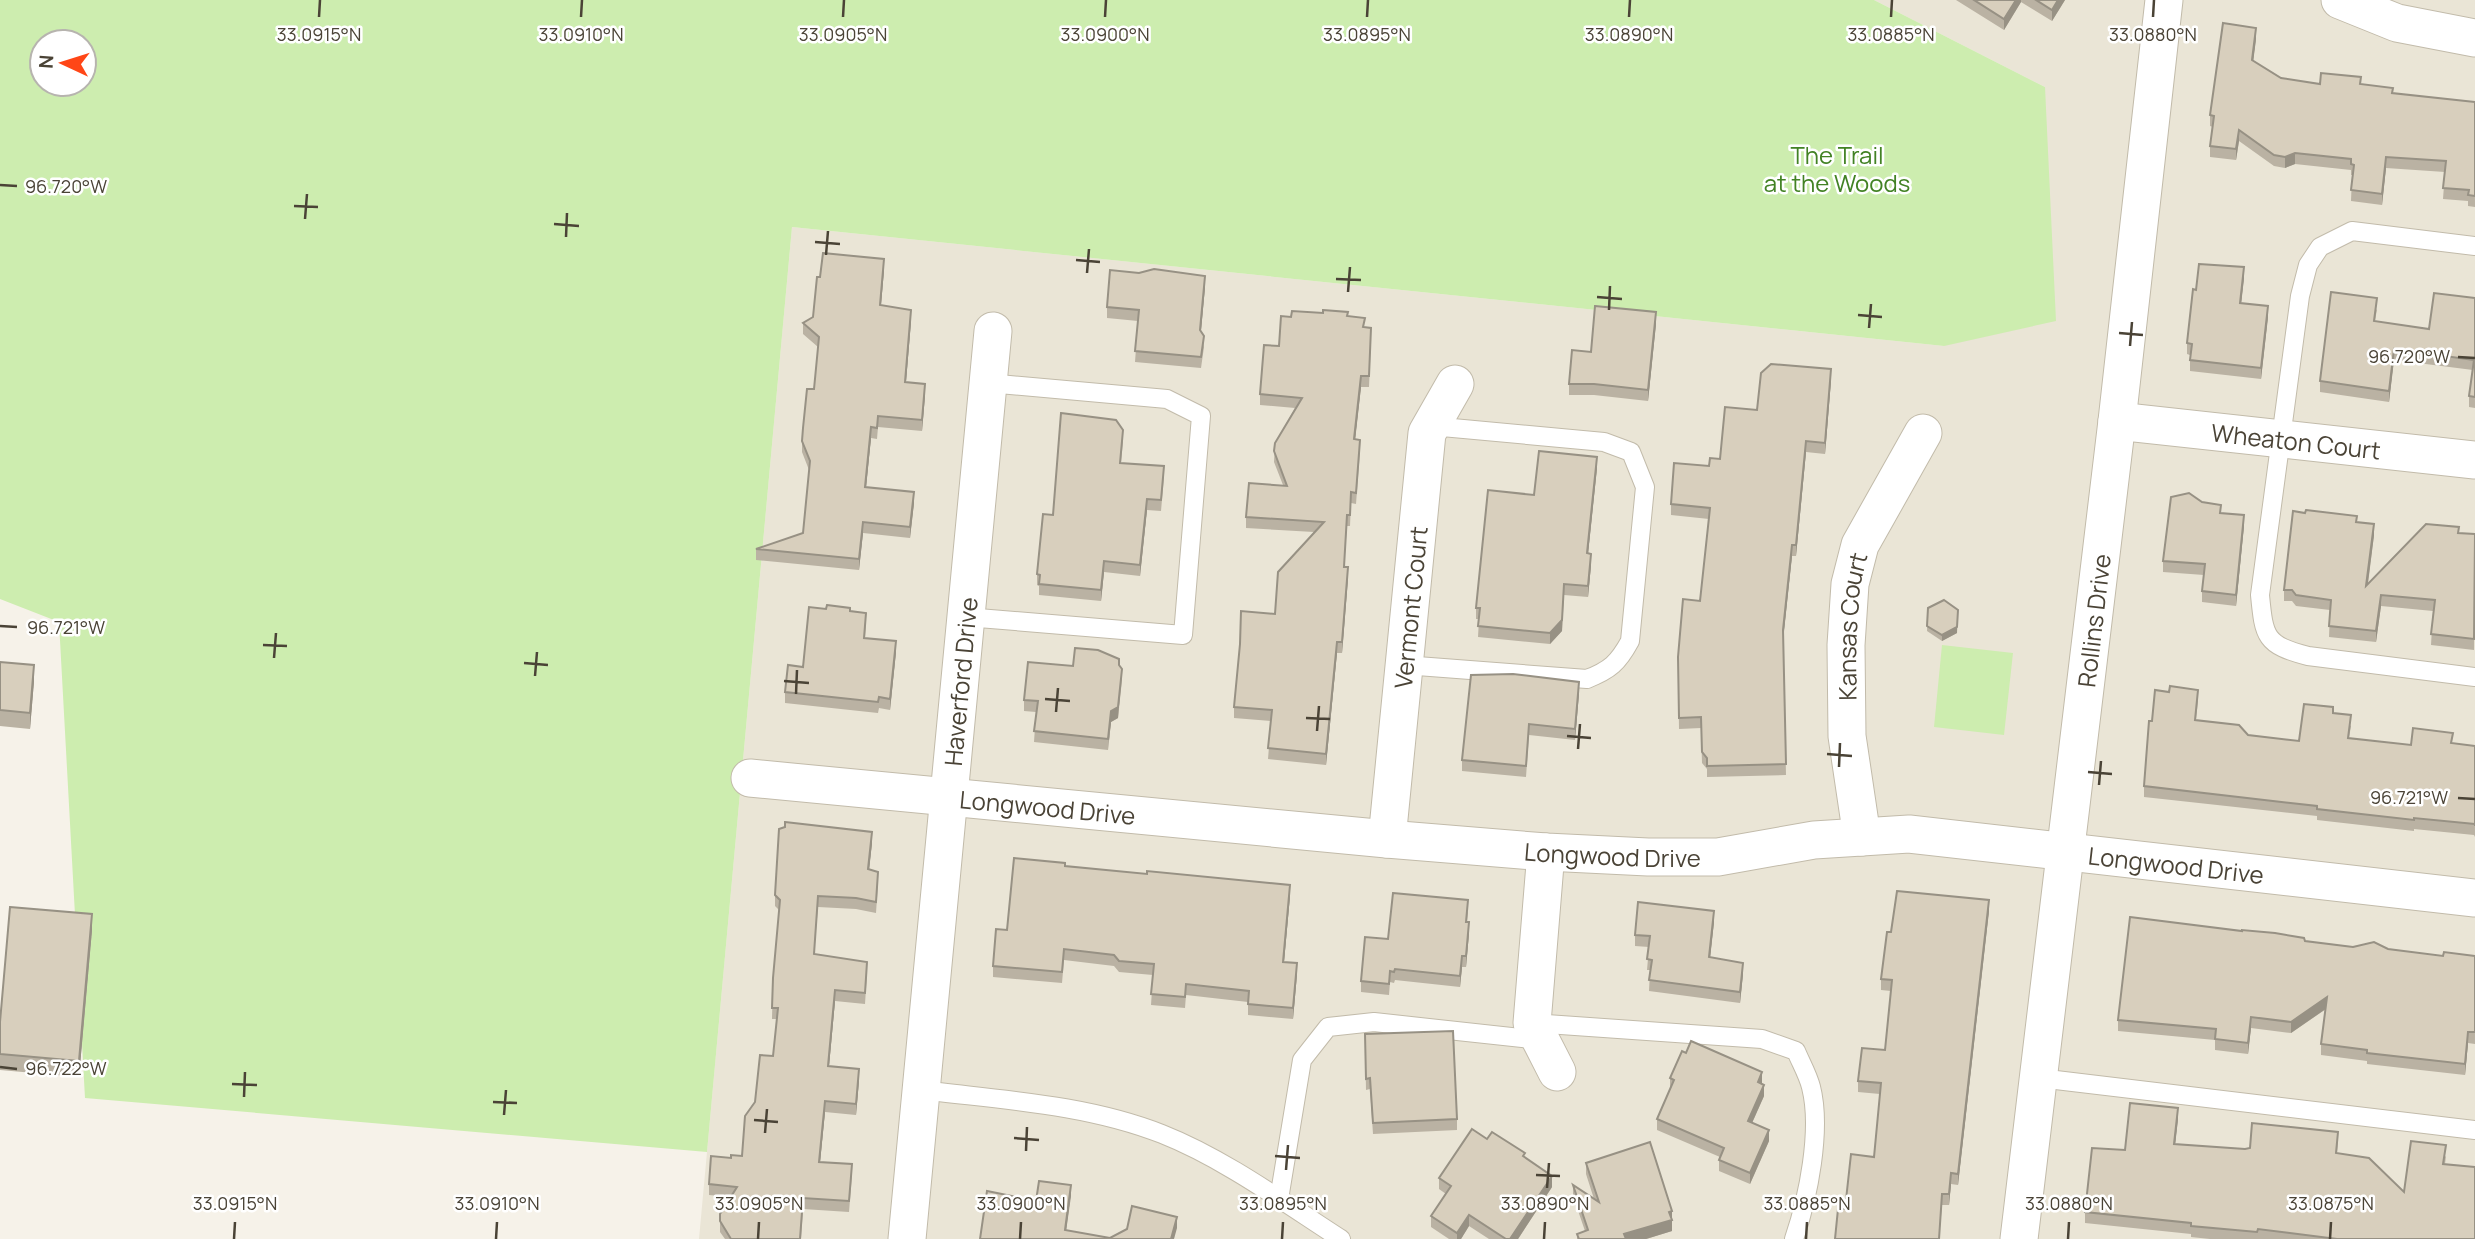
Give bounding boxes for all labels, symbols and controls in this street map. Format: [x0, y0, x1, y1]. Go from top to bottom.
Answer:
text: 33.0915°N [277, 22, 361, 46]
text: 33.0910°N [538, 22, 624, 46]
text: 33.0905°N [799, 22, 887, 46]
text: 33.0900°N [1060, 22, 1150, 46]
text: 33.0895°N [1323, 22, 1411, 46]
text: 33.0890°N [1585, 22, 1673, 46]
text: 33.0885°N [1847, 22, 1935, 46]
text: 33.0880°N [2109, 22, 2197, 46]
north arrow [28, 28, 98, 98]
text: N [33, 54, 59, 70]
park label: The Trail at the Woods [1764, 138, 1910, 199]
text: 96.720°W [25, 174, 107, 198]
text: 96.720°W [2368, 344, 2450, 368]
street label: Wheaton Court [2210, 415, 2382, 466]
street label: Vermont Court [1385, 524, 1434, 690]
street label: Kansas Court [1829, 549, 1874, 701]
street label: Rollins Drive [2069, 552, 2117, 689]
street label: Haverford Drive [935, 596, 984, 767]
text: 96.721°W [27, 615, 105, 639]
street label: Longwood Drive [958, 782, 1137, 831]
text: 96.721°W [2370, 785, 2448, 809]
street label: Longwood Drive [1523, 834, 1701, 874]
street label: Longwood Drive [2087, 838, 2266, 891]
text: 96.722°W [25, 1056, 107, 1080]
text: 33.0915°N [193, 1191, 277, 1215]
text: 33.0910°N [454, 1191, 540, 1215]
text: 33.0905°N [715, 1191, 803, 1215]
text: 33.0900°N [976, 1191, 1066, 1215]
text: 33.0895°N [1239, 1191, 1327, 1215]
text: 33.0890°N [1501, 1191, 1589, 1215]
text: 33.0885°N [1763, 1191, 1851, 1215]
text: 33.0880°N [2025, 1191, 2113, 1215]
text: 33.0875°N [2288, 1191, 2374, 1215]

